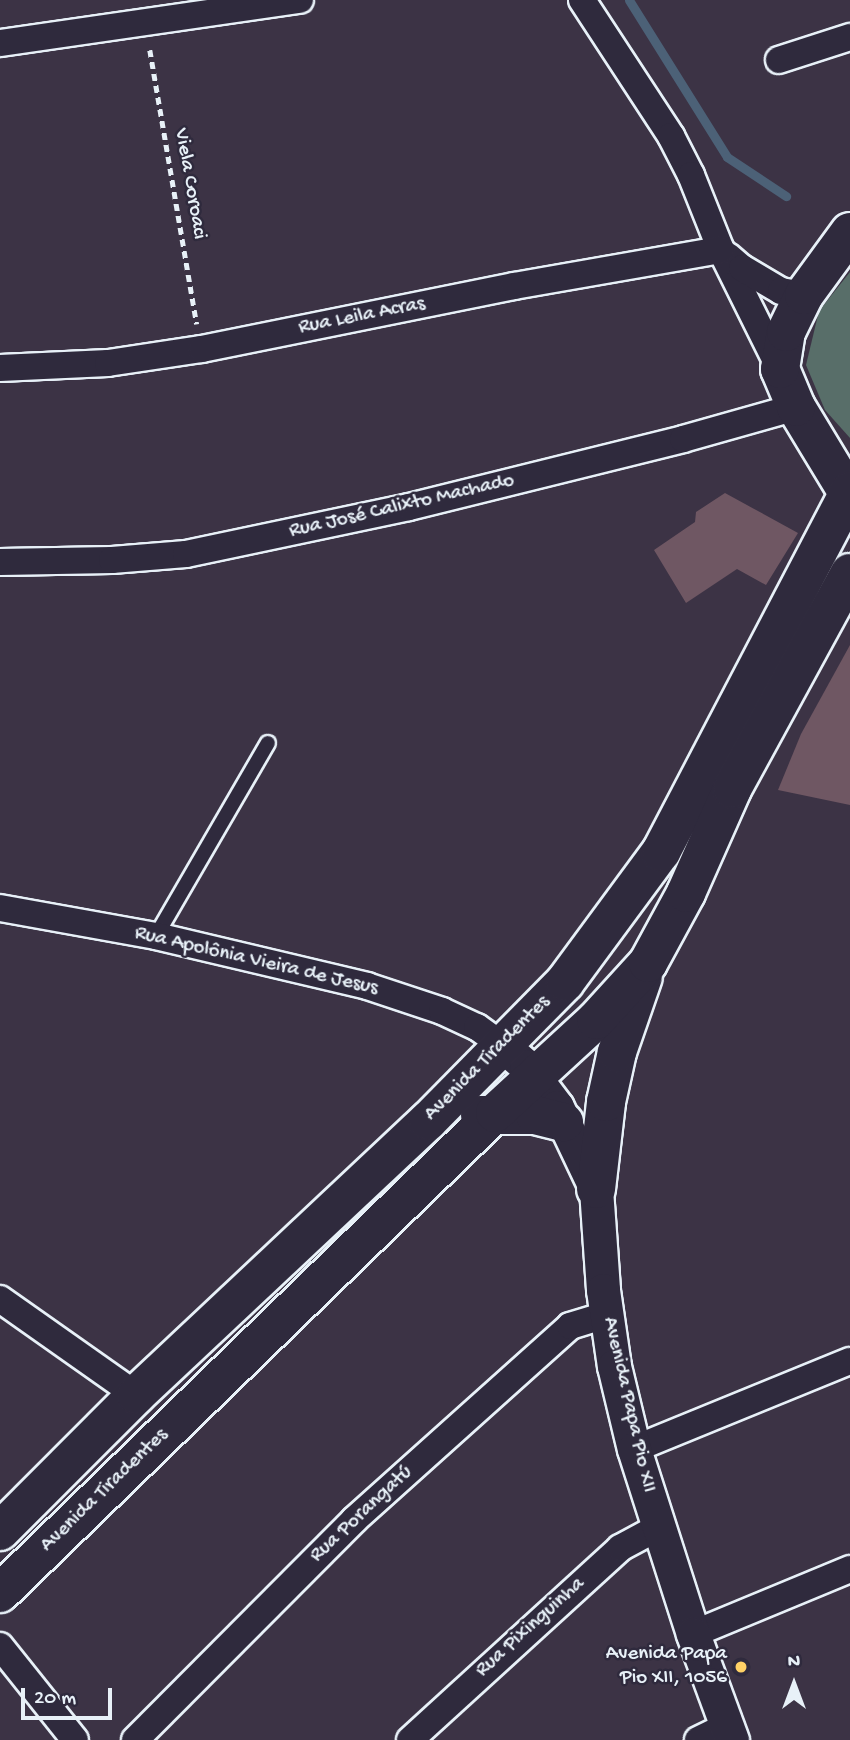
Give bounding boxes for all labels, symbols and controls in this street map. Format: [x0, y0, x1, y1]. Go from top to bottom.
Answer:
street label: Viela Coroaci [167, 127, 211, 241]
street label: Rua Leila Acras [297, 292, 427, 342]
street label: Rua José Calixto Machado [287, 469, 517, 545]
street label: Rua Apolônia Vieira de Jesus [132, 922, 380, 1002]
street label: Avenida Tiradentes [420, 991, 556, 1127]
street label: Avenida Papa Pio XII [596, 1315, 660, 1495]
street label: Avenida Tiradentes [36, 1424, 174, 1558]
street label: Rua Porangatú [305, 1461, 419, 1569]
street label: Rua Pixinguinha [471, 1572, 591, 1684]
place label: Avenida Papa Pio XII, 1056 [606, 1642, 727, 1692]
north arrow [759, 1649, 829, 1719]
text: N [788, 1651, 800, 1674]
marker: Avenida Papa Pio XII, 1056 [733, 1659, 749, 1675]
scale bar [24, 1674, 116, 1718]
text: 20 m [34, 1687, 76, 1712]

